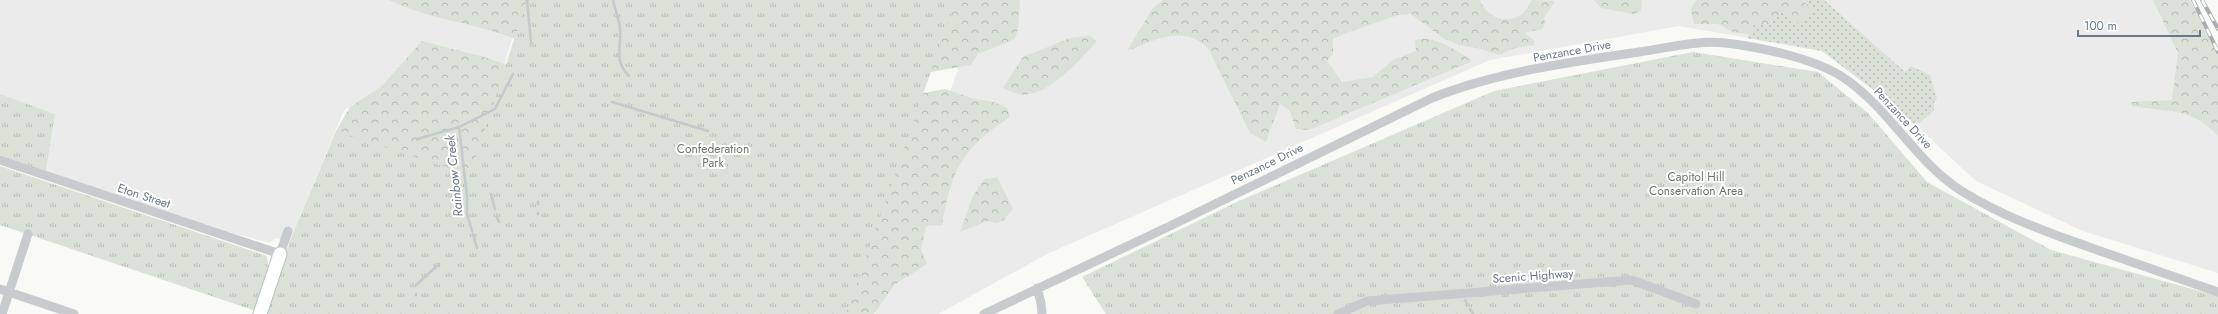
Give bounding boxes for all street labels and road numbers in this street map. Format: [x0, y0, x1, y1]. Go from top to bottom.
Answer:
street label: Penzance Drive [1532, 35, 1612, 67]
street label: Penzance Drive [1870, 83, 1936, 153]
street label: Penzance Drive [1228, 139, 1306, 189]
street label: Eton Street [115, 179, 173, 213]
street label: Scenic Highway [1492, 264, 1575, 288]

